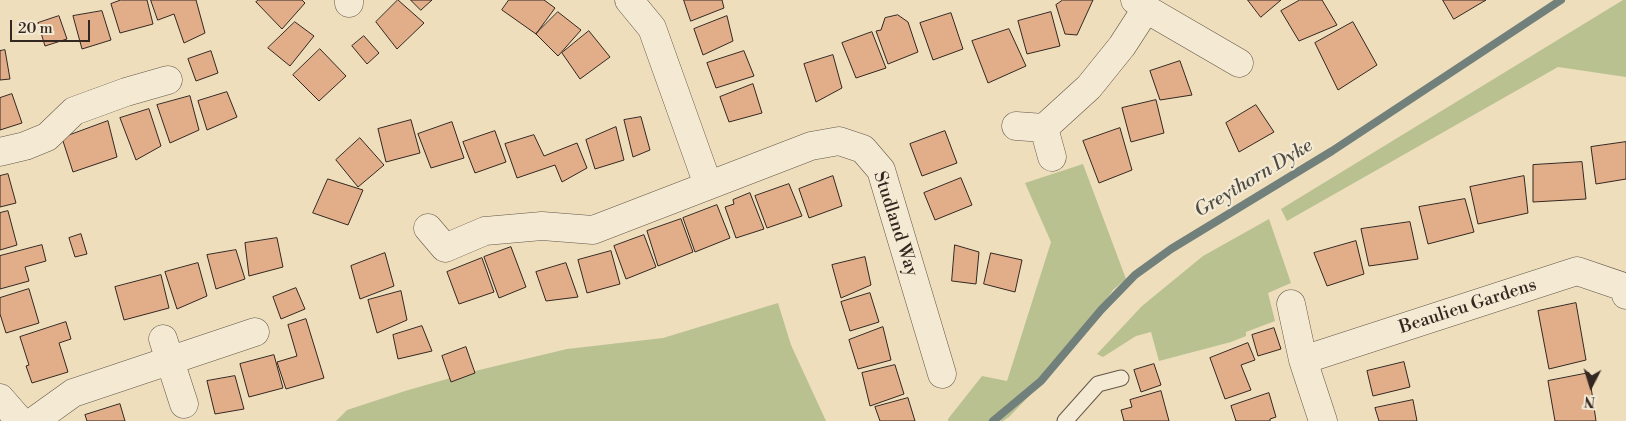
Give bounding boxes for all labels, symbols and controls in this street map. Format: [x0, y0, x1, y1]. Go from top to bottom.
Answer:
scale bar [12, 10, 92, 42]
text: 20 m [18, 19, 53, 38]
water label: Greythorn Dyke [1191, 135, 1317, 223]
street label: Studland Way [868, 169, 922, 279]
street label: Beaulieu Gardens [1396, 275, 1540, 339]
north arrow [1566, 361, 1616, 411]
text: N [1583, 391, 1596, 410]

